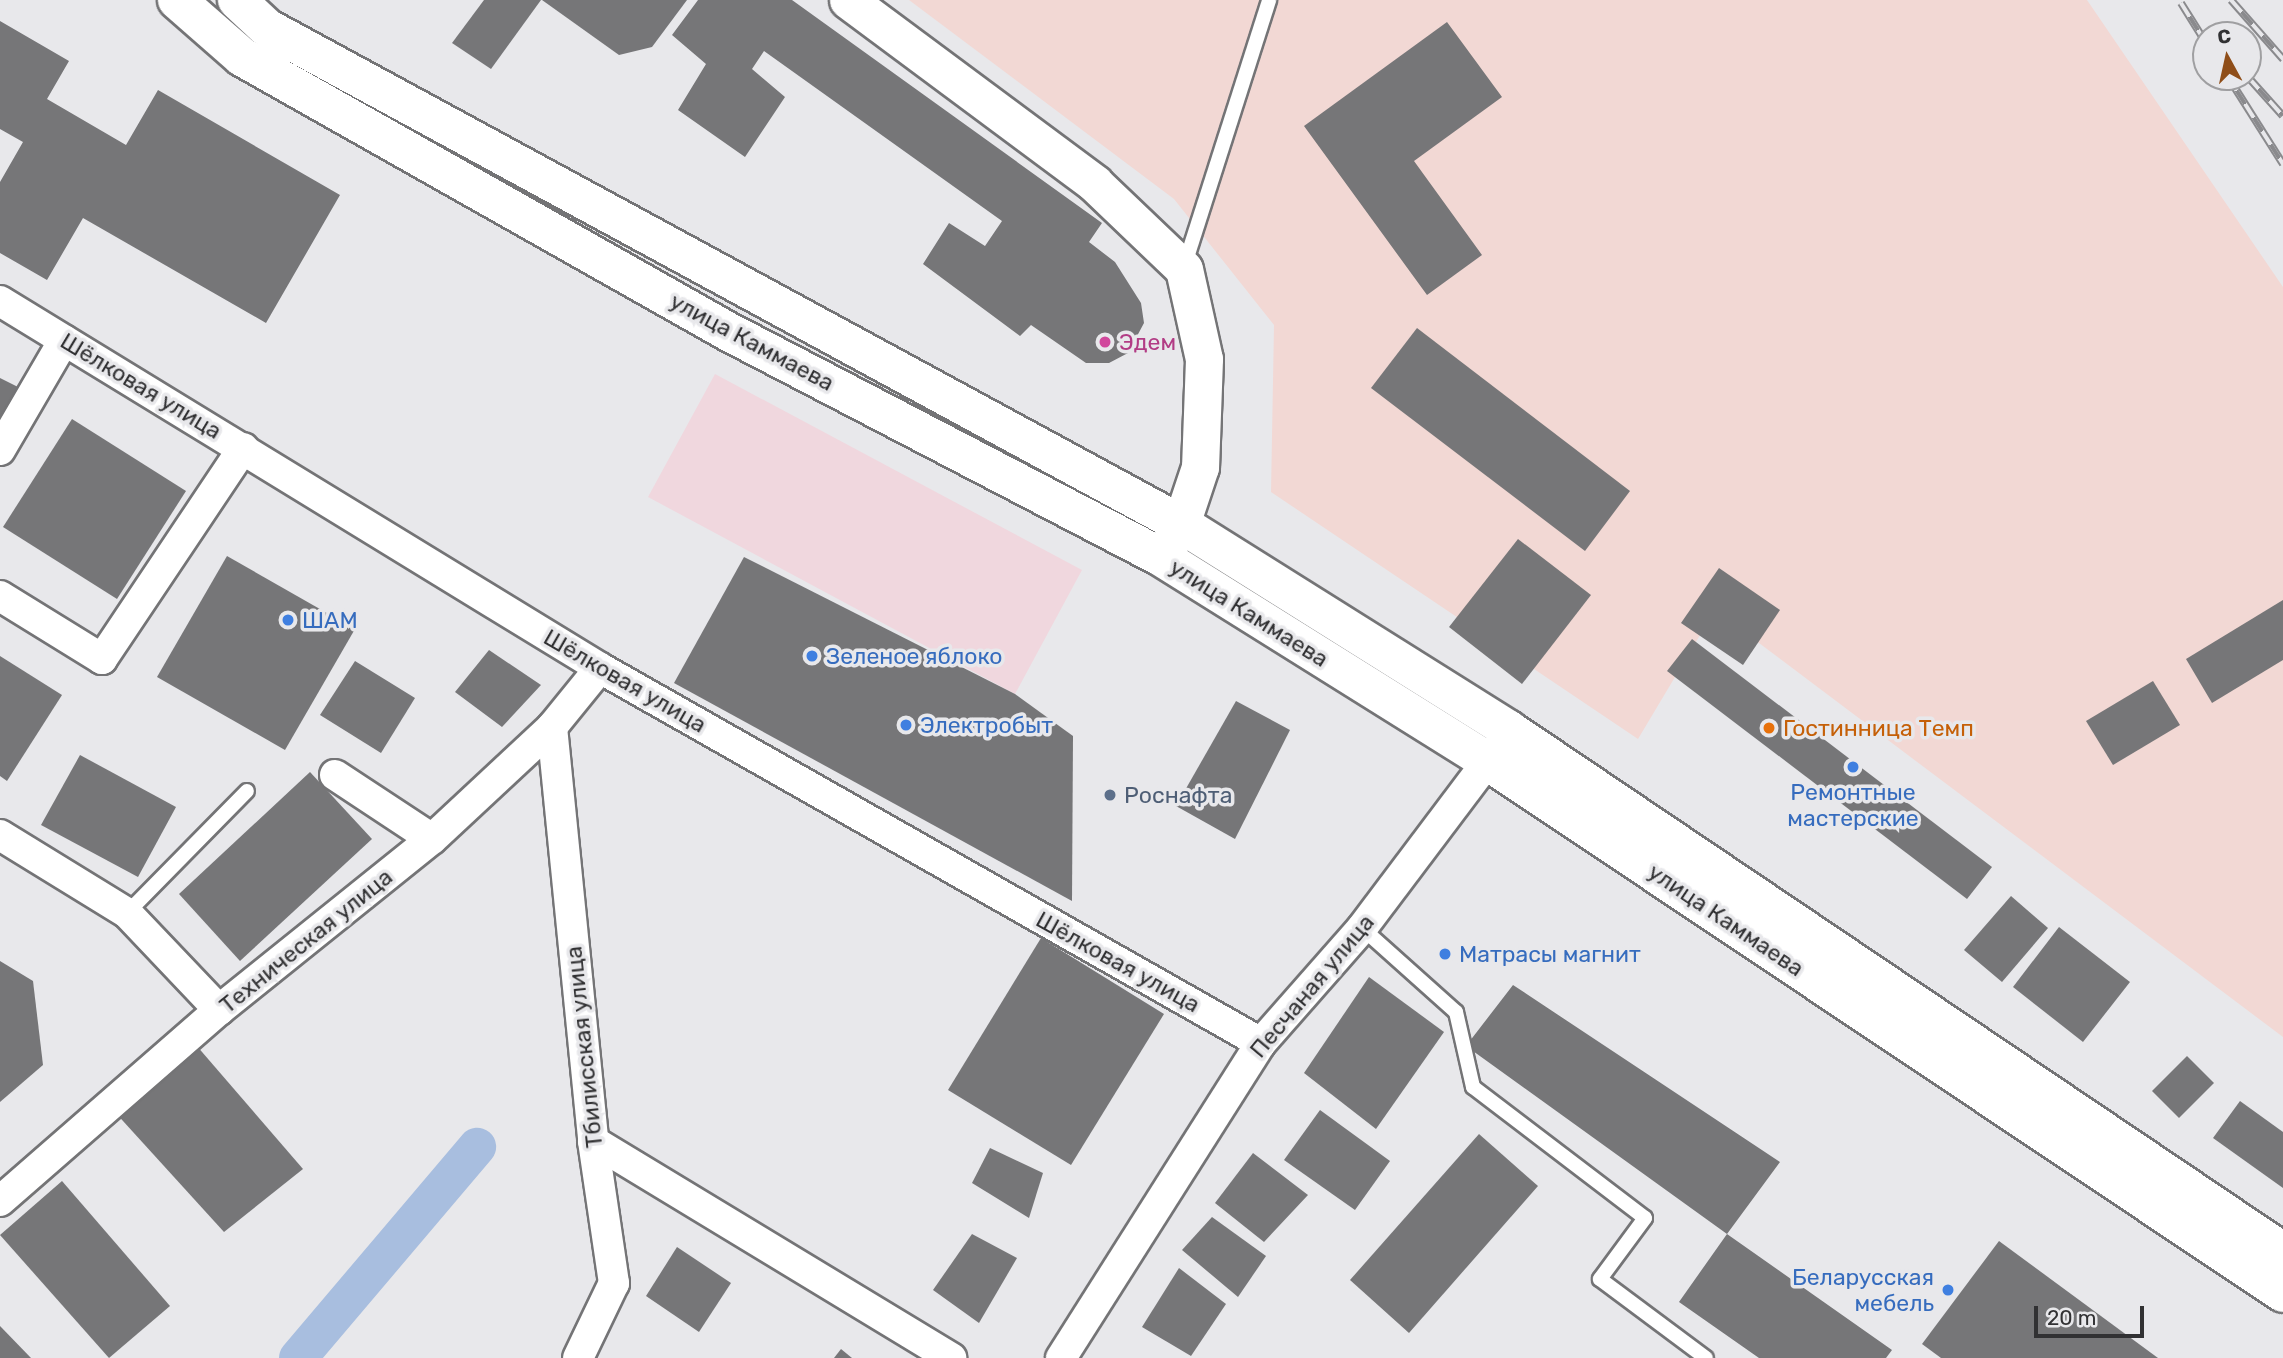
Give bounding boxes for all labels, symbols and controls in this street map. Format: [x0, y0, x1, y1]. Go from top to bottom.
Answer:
north arrow [2192, 21, 2262, 91]
text: С [2216, 24, 2232, 49]
street label: улица Каммаева [665, 287, 839, 397]
street label: Шёлковая улица [55, 327, 227, 445]
place label: Эдем [1119, 328, 1176, 356]
marker: Эдем [1097, 334, 1113, 350]
street label: улица Каммаева [1165, 553, 1333, 673]
place label: ШАМ [302, 606, 358, 634]
marker: ШАМ [280, 612, 296, 628]
street label: Шёлковая улица [539, 623, 711, 739]
place label: Зеленое яблоко [826, 642, 1002, 670]
marker: Зеленое яблоко [804, 648, 820, 664]
place label: Электробыт [920, 711, 1053, 739]
place label: Гостинница Темп [1783, 714, 1974, 742]
marker: Электробыт [898, 717, 914, 733]
marker: Гостинница Темп [1761, 720, 1777, 736]
marker: Ремонтные мастерские [1845, 759, 1861, 775]
place label: Ремонтные мастерские [1787, 778, 1919, 832]
place label: Роснафта [1124, 781, 1232, 809]
marker: Роснафта [1102, 787, 1118, 803]
street label: улица Каммаева [1643, 858, 1809, 982]
street label: Техническая улица [214, 863, 398, 1019]
street label: Шёлковая улица [1031, 906, 1205, 1018]
street label: Песчаная улица [1244, 909, 1380, 1063]
place label: Матрасы магнит [1459, 940, 1641, 968]
street label: Тбилисская улица [560, 945, 608, 1149]
marker: Матрасы магнит [1437, 946, 1453, 962]
place label: Беларусская мебель [1792, 1263, 1934, 1317]
marker: Беларусская мебель [1940, 1282, 1956, 1298]
scale bar [2038, 1292, 2148, 1336]
text: 20 m [2047, 1305, 2096, 1330]

